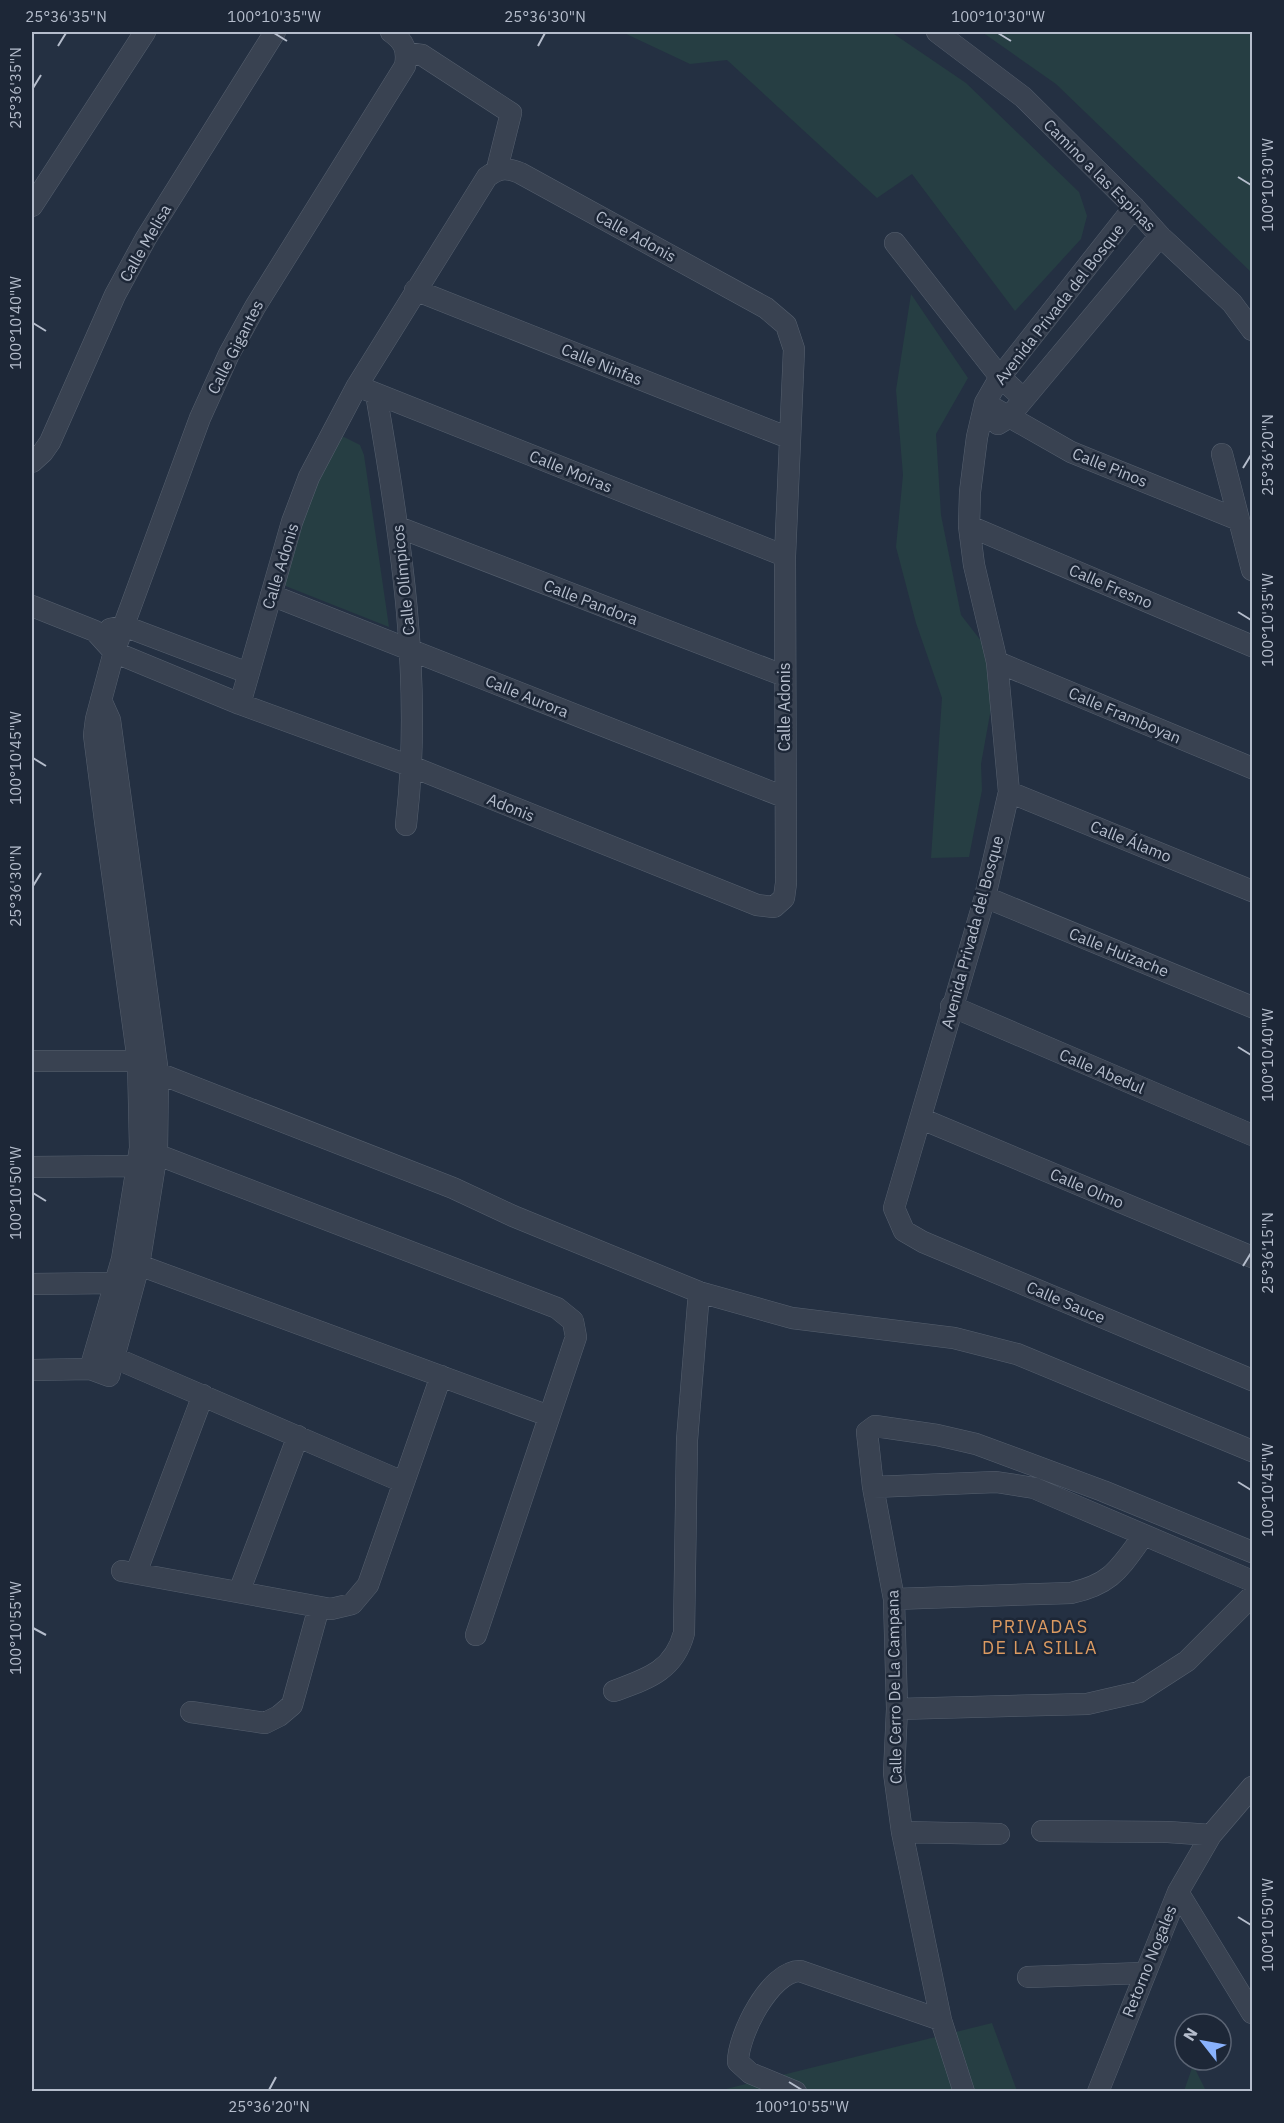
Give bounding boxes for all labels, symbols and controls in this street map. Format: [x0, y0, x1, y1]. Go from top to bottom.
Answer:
text: 25°36'35"N [25, 7, 107, 26]
text: 100°10'35"W [227, 7, 321, 26]
text: 25°36'30"N [504, 7, 586, 26]
text: 100°10'30"W [951, 7, 1045, 26]
text: 25°36'35"N [6, 47, 25, 129]
street label: Camino a las Espinas [1040, 115, 1160, 235]
text: 100°10'30"W [1258, 138, 1277, 232]
street label: Calle Melisa [115, 200, 175, 285]
street label: Calle Adonis [592, 206, 680, 266]
street label: Avenida Privada del Bosque [990, 219, 1128, 389]
text: 100°10'40"W [6, 276, 25, 370]
street label: Calle Gigantes [203, 297, 267, 397]
street label: Calle Ninfas [559, 339, 645, 389]
text: 25°36'20"N [1258, 414, 1277, 496]
street label: Calle Pinos [1070, 443, 1150, 491]
street label: Calle Moiras [527, 445, 615, 497]
street label: Calle Adonis [257, 520, 303, 612]
street label: Calle Olímpicos [387, 524, 419, 636]
street label: Calle Fresno [1066, 559, 1156, 613]
text: 100°10'35"W [1258, 573, 1277, 667]
street label: Calle Pandora [541, 575, 641, 629]
street label: Calle Adonis [774, 662, 794, 752]
street label: Calle Aurora [482, 670, 572, 722]
street label: Calle Framboyan [1066, 682, 1184, 748]
text: 100°10'45"W [6, 711, 25, 805]
street label: Adonis [484, 788, 538, 826]
street label: Calle Álamo [1088, 815, 1175, 866]
street label: Avenida Privada del Bosque [937, 833, 1007, 1031]
text: 25°36'30"N [6, 845, 25, 927]
street label: Calle Huizache [1066, 923, 1172, 981]
text: 100°10'40"W [1258, 1008, 1277, 1102]
street label: Calle Abedul [1056, 1044, 1148, 1098]
text: 100°10'50"W [6, 1146, 25, 1240]
street label: Calle Olmo [1047, 1164, 1127, 1213]
text: 25°36'15"N [1258, 1212, 1277, 1294]
street label: Calle Sauce [1024, 1277, 1108, 1328]
text: 100°10'45"W [1258, 1443, 1277, 1537]
text: 100°10'55"W [6, 1581, 25, 1675]
street label: Calle Cerro De La Campana [882, 1589, 906, 1784]
district label: PRIVADAS DE LA SILLA [982, 1615, 1098, 1659]
text: 100°10'50"W [1258, 1878, 1277, 1972]
street label: Retorno Nogales [1117, 1902, 1181, 2020]
north arrow [1173, 2012, 1233, 2072]
text: N [1179, 2024, 1202, 2044]
text: 25°36'20"N [228, 2097, 310, 2116]
text: 100°10'55"W [755, 2097, 849, 2116]

